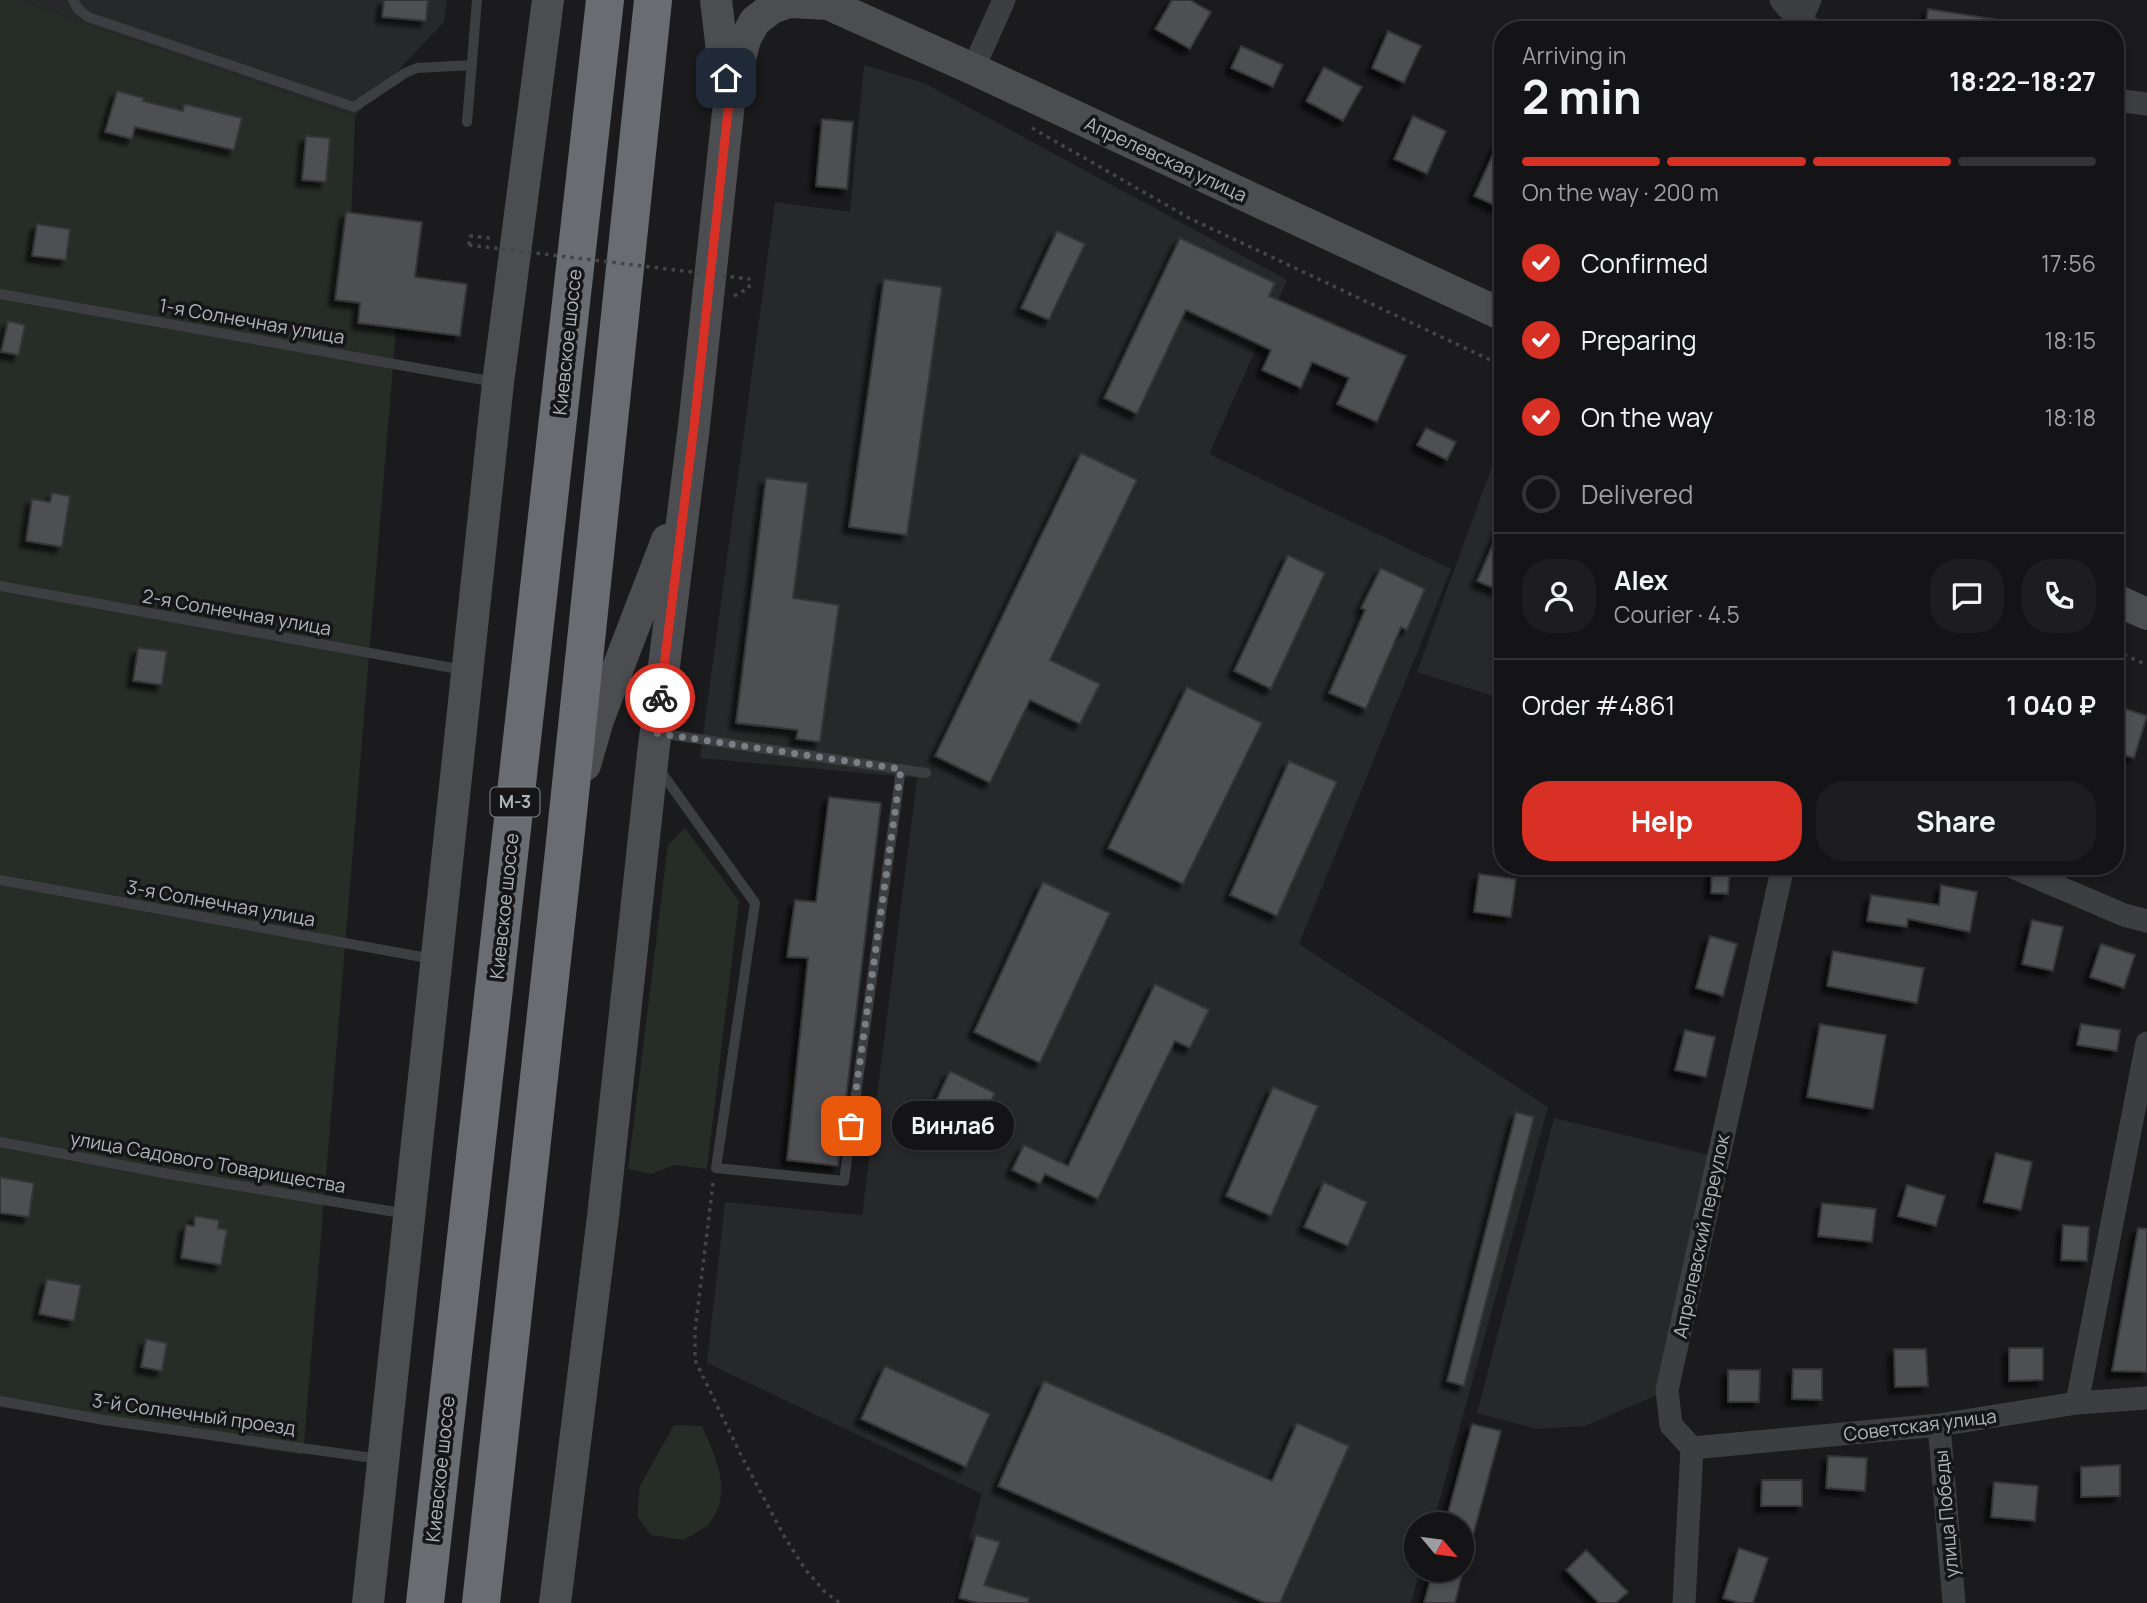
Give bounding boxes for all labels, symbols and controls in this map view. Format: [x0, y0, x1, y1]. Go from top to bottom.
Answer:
text: Arriving in [1522, 39, 1627, 71]
pin [696, 48, 756, 108]
icon: home [707, 59, 745, 97]
text: 18:22–18:27 [1949, 63, 2096, 99]
text: 2 min [1522, 65, 1642, 128]
street label: Апрелевская улица [1081, 110, 1251, 208]
text: On the way · 200 m [1522, 176, 1719, 208]
icon: check [1522, 244, 1560, 282]
text: Confirmed [1581, 245, 1708, 281]
text: 17:56 [2041, 247, 2096, 279]
street label: Киевское шоссе [546, 268, 588, 416]
street label: 1-я Солнечная улица [157, 292, 347, 350]
icon: check [1522, 321, 1560, 359]
text: Preparing [1581, 322, 1697, 358]
text: 18:15 [2045, 324, 2096, 356]
icon: check [1522, 398, 1560, 436]
text: On the way [1581, 399, 1713, 435]
text: 18:18 [2044, 401, 2096, 433]
text: Delivered [1581, 476, 1693, 512]
button: person [1522, 559, 1596, 633]
button: chat [1930, 559, 2004, 633]
button: phone [2022, 559, 2096, 633]
text: Alex [1614, 562, 1668, 598]
street label: 2-я Солнечная улица [141, 583, 333, 641]
text: Courier · 4.5 [1614, 598, 1740, 630]
courier [625, 663, 695, 733]
icon: bike [641, 679, 679, 717]
text: Order #4861 [1522, 687, 1675, 723]
text: 1 040 ₽ [2006, 687, 2096, 723]
button: Help [1522, 781, 1802, 861]
button: Share [1816, 781, 2096, 861]
road number: М-3 [490, 788, 540, 816]
street label: Киевское шоссе [483, 832, 525, 980]
street label: 3-я Солнечная улица [125, 874, 317, 932]
pin [821, 1096, 881, 1156]
callout: Винлаб [893, 1102, 1015, 1150]
icon: bag [832, 1107, 870, 1145]
text: Винлаб [911, 1109, 995, 1141]
street label: улица Садового Товарищества [68, 1125, 348, 1199]
street label: Апрелевский переулок [1667, 1131, 1735, 1340]
street label: 3-й Солнечный проезд [91, 1387, 297, 1441]
street label: Киевское шоссе [419, 1395, 461, 1543]
street label: Советская улица [1842, 1403, 1998, 1447]
street label: улица Победы [1927, 1449, 1965, 1579]
north arrow [1404, 1512, 1474, 1582]
map controls [1404, 1512, 1474, 1582]

